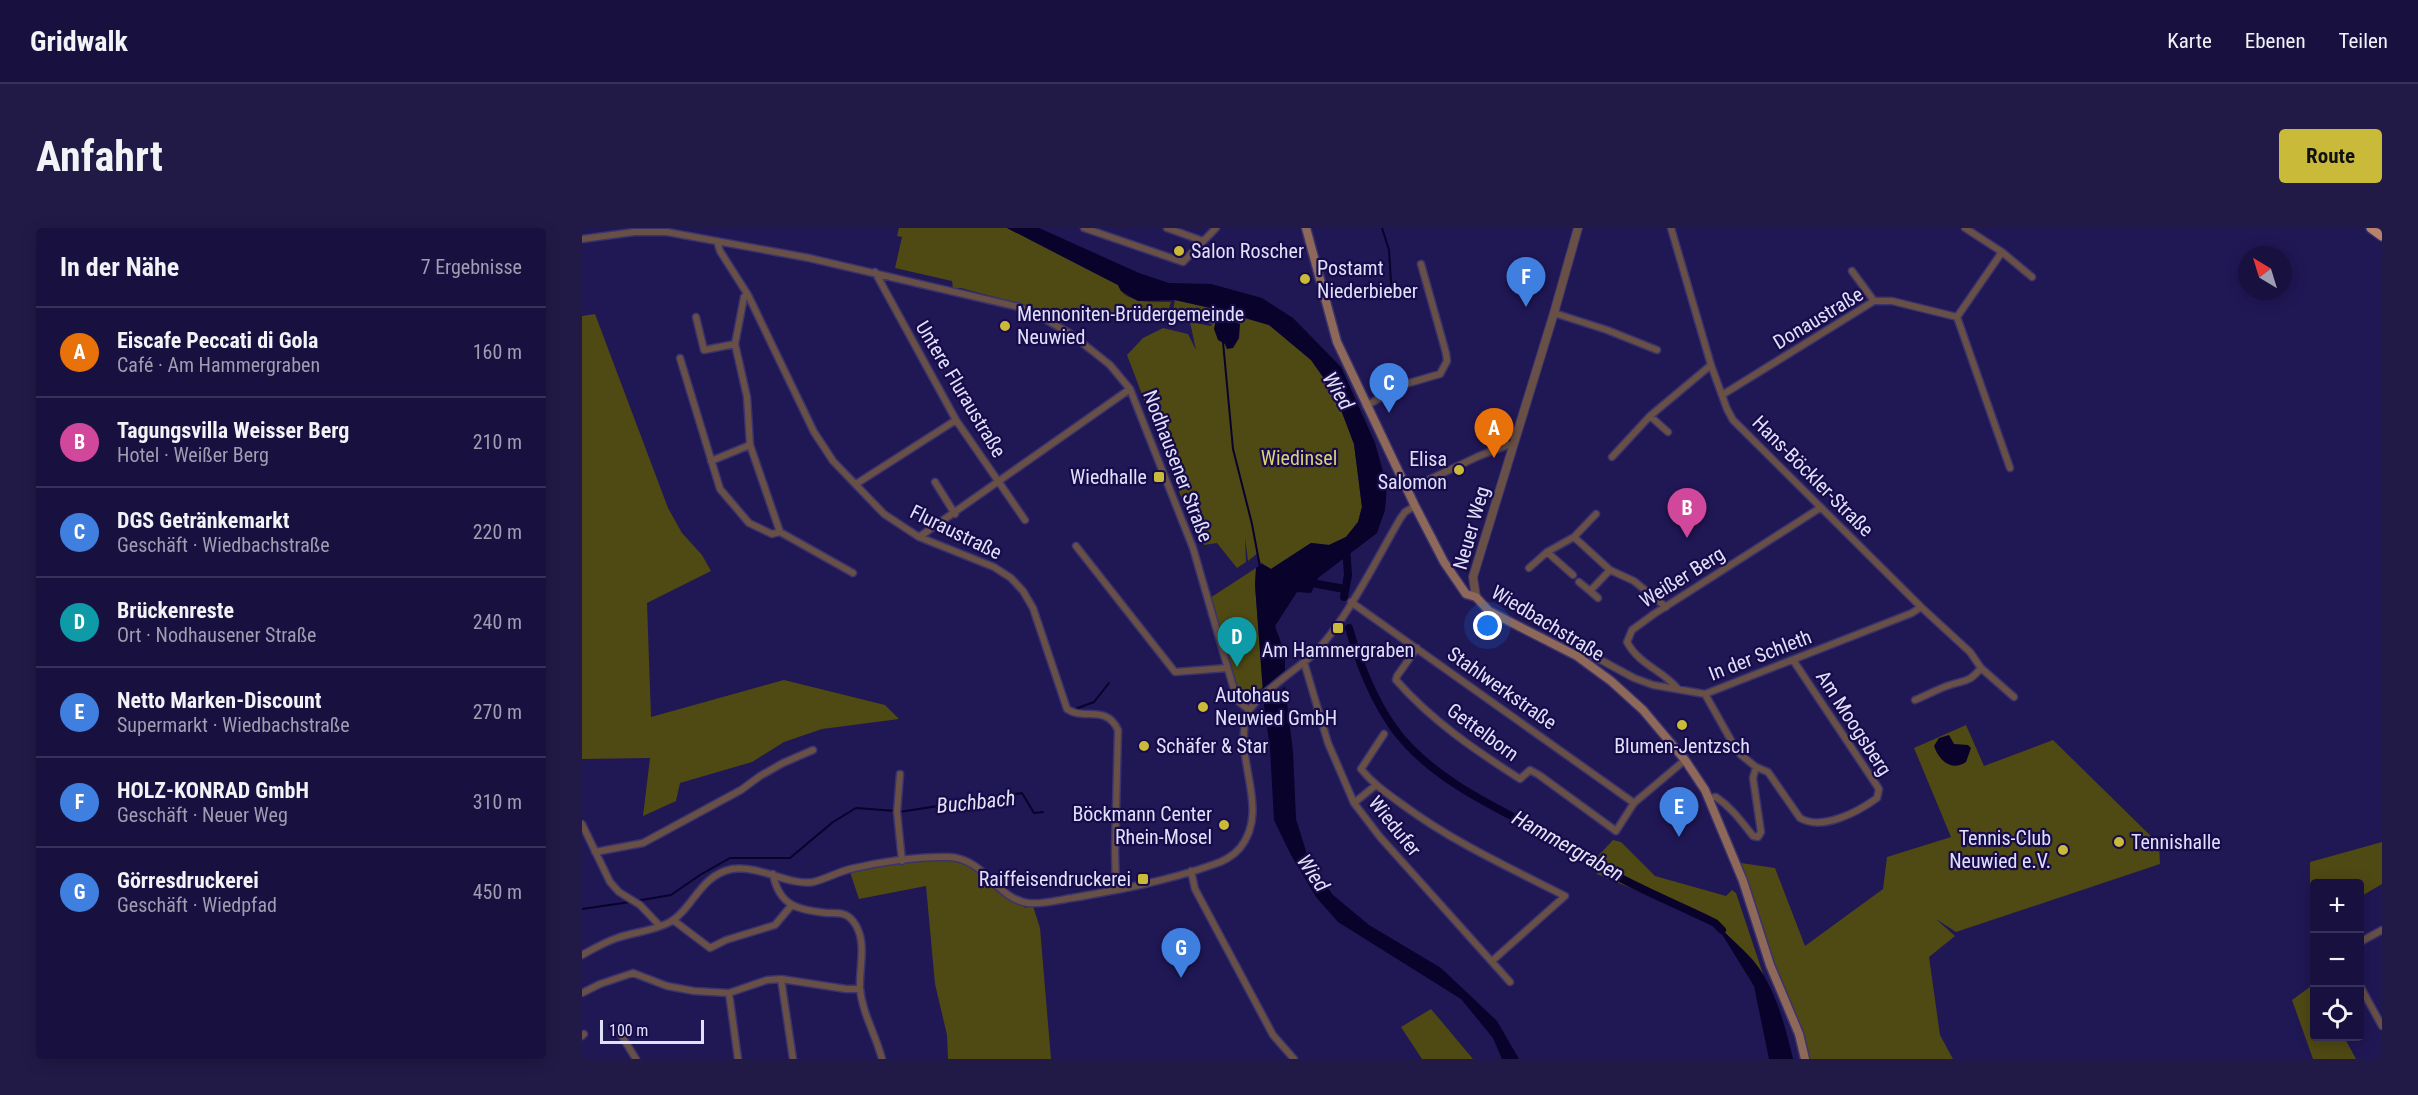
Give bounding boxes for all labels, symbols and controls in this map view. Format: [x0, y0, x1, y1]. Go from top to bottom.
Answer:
text: Gridwalk [30, 25, 128, 58]
text: Karte [2167, 29, 2212, 53]
text: Ebenen [2245, 29, 2306, 53]
text: Teilen [2339, 29, 2388, 53]
button: Route [2279, 129, 2382, 183]
text: Anfahrt [36, 132, 163, 181]
place label: Salon Roscher [1191, 239, 1304, 263]
marker: Salon Roscher [1172, 244, 1186, 258]
north arrow [2238, 246, 2292, 300]
text: In der Nähe [60, 252, 179, 282]
text: 7 Ergebnisse [421, 255, 522, 279]
place label: Postamt Niederbieber [1317, 256, 1418, 303]
pin: F [1506, 257, 1546, 307]
marker: Postamt Niederbieber [1298, 272, 1312, 286]
street label: Donaustraße [1769, 282, 1867, 354]
place label: Mennoniten-Brüdergemeinde Neuwied [1017, 302, 1244, 349]
street label: Untere Fluraustraße [911, 316, 1011, 462]
marker: Mennoniten-Brüdergemeinde Neuwied [998, 319, 1012, 333]
text: Eiscafe Peccati di Gola [117, 328, 318, 353]
text: A [74, 340, 85, 364]
text: 160 m [473, 340, 522, 364]
text: Café · Am Hammergraben [117, 353, 320, 377]
pin: C [1370, 364, 1408, 413]
water label: Wied [1317, 368, 1359, 415]
street label: Nodhausener Straße [1138, 387, 1218, 545]
pin: A [1474, 408, 1514, 458]
street label: Hans-Böckler-Straße [1747, 410, 1879, 542]
text: Tagungsvilla Weisser Berg [117, 418, 349, 443]
text: B [74, 430, 85, 454]
text: 210 m [473, 430, 522, 454]
text: Hotel · Weißer Berg [117, 443, 269, 467]
park label: Wiedinsel [1261, 446, 1337, 470]
place label: Elisa Salomon [1378, 447, 1447, 494]
marker: Elisa Salomon [1452, 463, 1466, 477]
place label: Wiedhalle [1070, 465, 1147, 489]
marker: Wiedhalle [1152, 470, 1166, 484]
street label: Neuer Weg [1448, 484, 1494, 572]
pin: B [1668, 488, 1706, 538]
street label: Fluraustraße [906, 500, 1006, 564]
text: DGS Getränkemarkt [117, 508, 290, 533]
text: C [74, 520, 85, 544]
text: 220 m [473, 520, 522, 544]
text: Geschäft · Wiedbachstraße [117, 533, 330, 557]
street label: Weißer Berg [1635, 542, 1729, 612]
street label: Wiedbachstraße [1487, 580, 1609, 666]
text: Brückenreste [117, 598, 234, 623]
text: D [74, 610, 85, 634]
text: 240 m [473, 610, 522, 634]
your location [1473, 611, 1502, 640]
pin: D [1218, 618, 1256, 667]
marker: Am Hammergraben [1331, 621, 1345, 635]
text: Ort · Nodhausener Straße [117, 623, 316, 647]
street label: In der Schleth [1705, 624, 1815, 686]
place label: Am Hammergraben [1262, 638, 1414, 662]
street label: Stahlwerkstraße [1443, 642, 1561, 734]
street label: Am Moogsberg [1811, 666, 1897, 780]
place label: Autohaus Neuwied GmbH [1215, 683, 1337, 730]
text: Netto Marken-Discount [117, 688, 322, 713]
street label: Gettelborn [1442, 698, 1524, 766]
text: E [75, 700, 84, 724]
text: 270 m [473, 700, 522, 724]
marker: Autohaus Neuwied GmbH [1196, 700, 1210, 714]
text: Supermarkt · Wiedbachstraße [117, 713, 350, 737]
marker: Blumen-Jentzsch [1675, 718, 1689, 732]
place label: Schäfer & Star [1156, 734, 1268, 758]
place label: Blumen-Jentzsch [1614, 734, 1750, 758]
marker: Schäfer & Star [1137, 739, 1151, 753]
text: HOLZ-KONRAD GmbH [117, 778, 309, 803]
water label: Buchbach [935, 786, 1017, 818]
pin: E [1660, 788, 1698, 837]
text: F [75, 790, 84, 814]
text: 310 m [473, 790, 522, 814]
street label: Wiedufer [1364, 791, 1426, 861]
place label: Böckmann Center Rhein-Mosel [1072, 802, 1212, 849]
text: Geschäft · Neuer Weg [117, 803, 288, 827]
water label: Hammergraben [1508, 806, 1628, 886]
marker: Böckmann Center Rhein-Mosel [1217, 818, 1231, 832]
place label: Tennis-Club Neuwied e.V. [1949, 826, 2051, 873]
place label: Tennishalle [2131, 830, 2221, 854]
marker: Tennishalle [2112, 835, 2126, 849]
marker: Tennis-Club Neuwied e.V. [2056, 843, 2070, 857]
water label: Wied [1292, 850, 1335, 897]
place label: Raiffeisendruckerei [979, 867, 1131, 891]
text: Görresdruckerei [117, 868, 259, 893]
marker: Raiffeisendruckerei [1136, 872, 1150, 886]
map controls [2310, 879, 2364, 1041]
button: + [2310, 879, 2364, 933]
text: G [74, 880, 85, 904]
text: 450 m [473, 880, 522, 904]
text: Geschäft · Wiedpfad [117, 893, 277, 917]
pin: G [1162, 928, 1200, 978]
button: − [2310, 933, 2364, 987]
button: locate [2310, 987, 2364, 1041]
scale bar [600, 1017, 704, 1044]
text: 100 m [609, 1021, 648, 1040]

